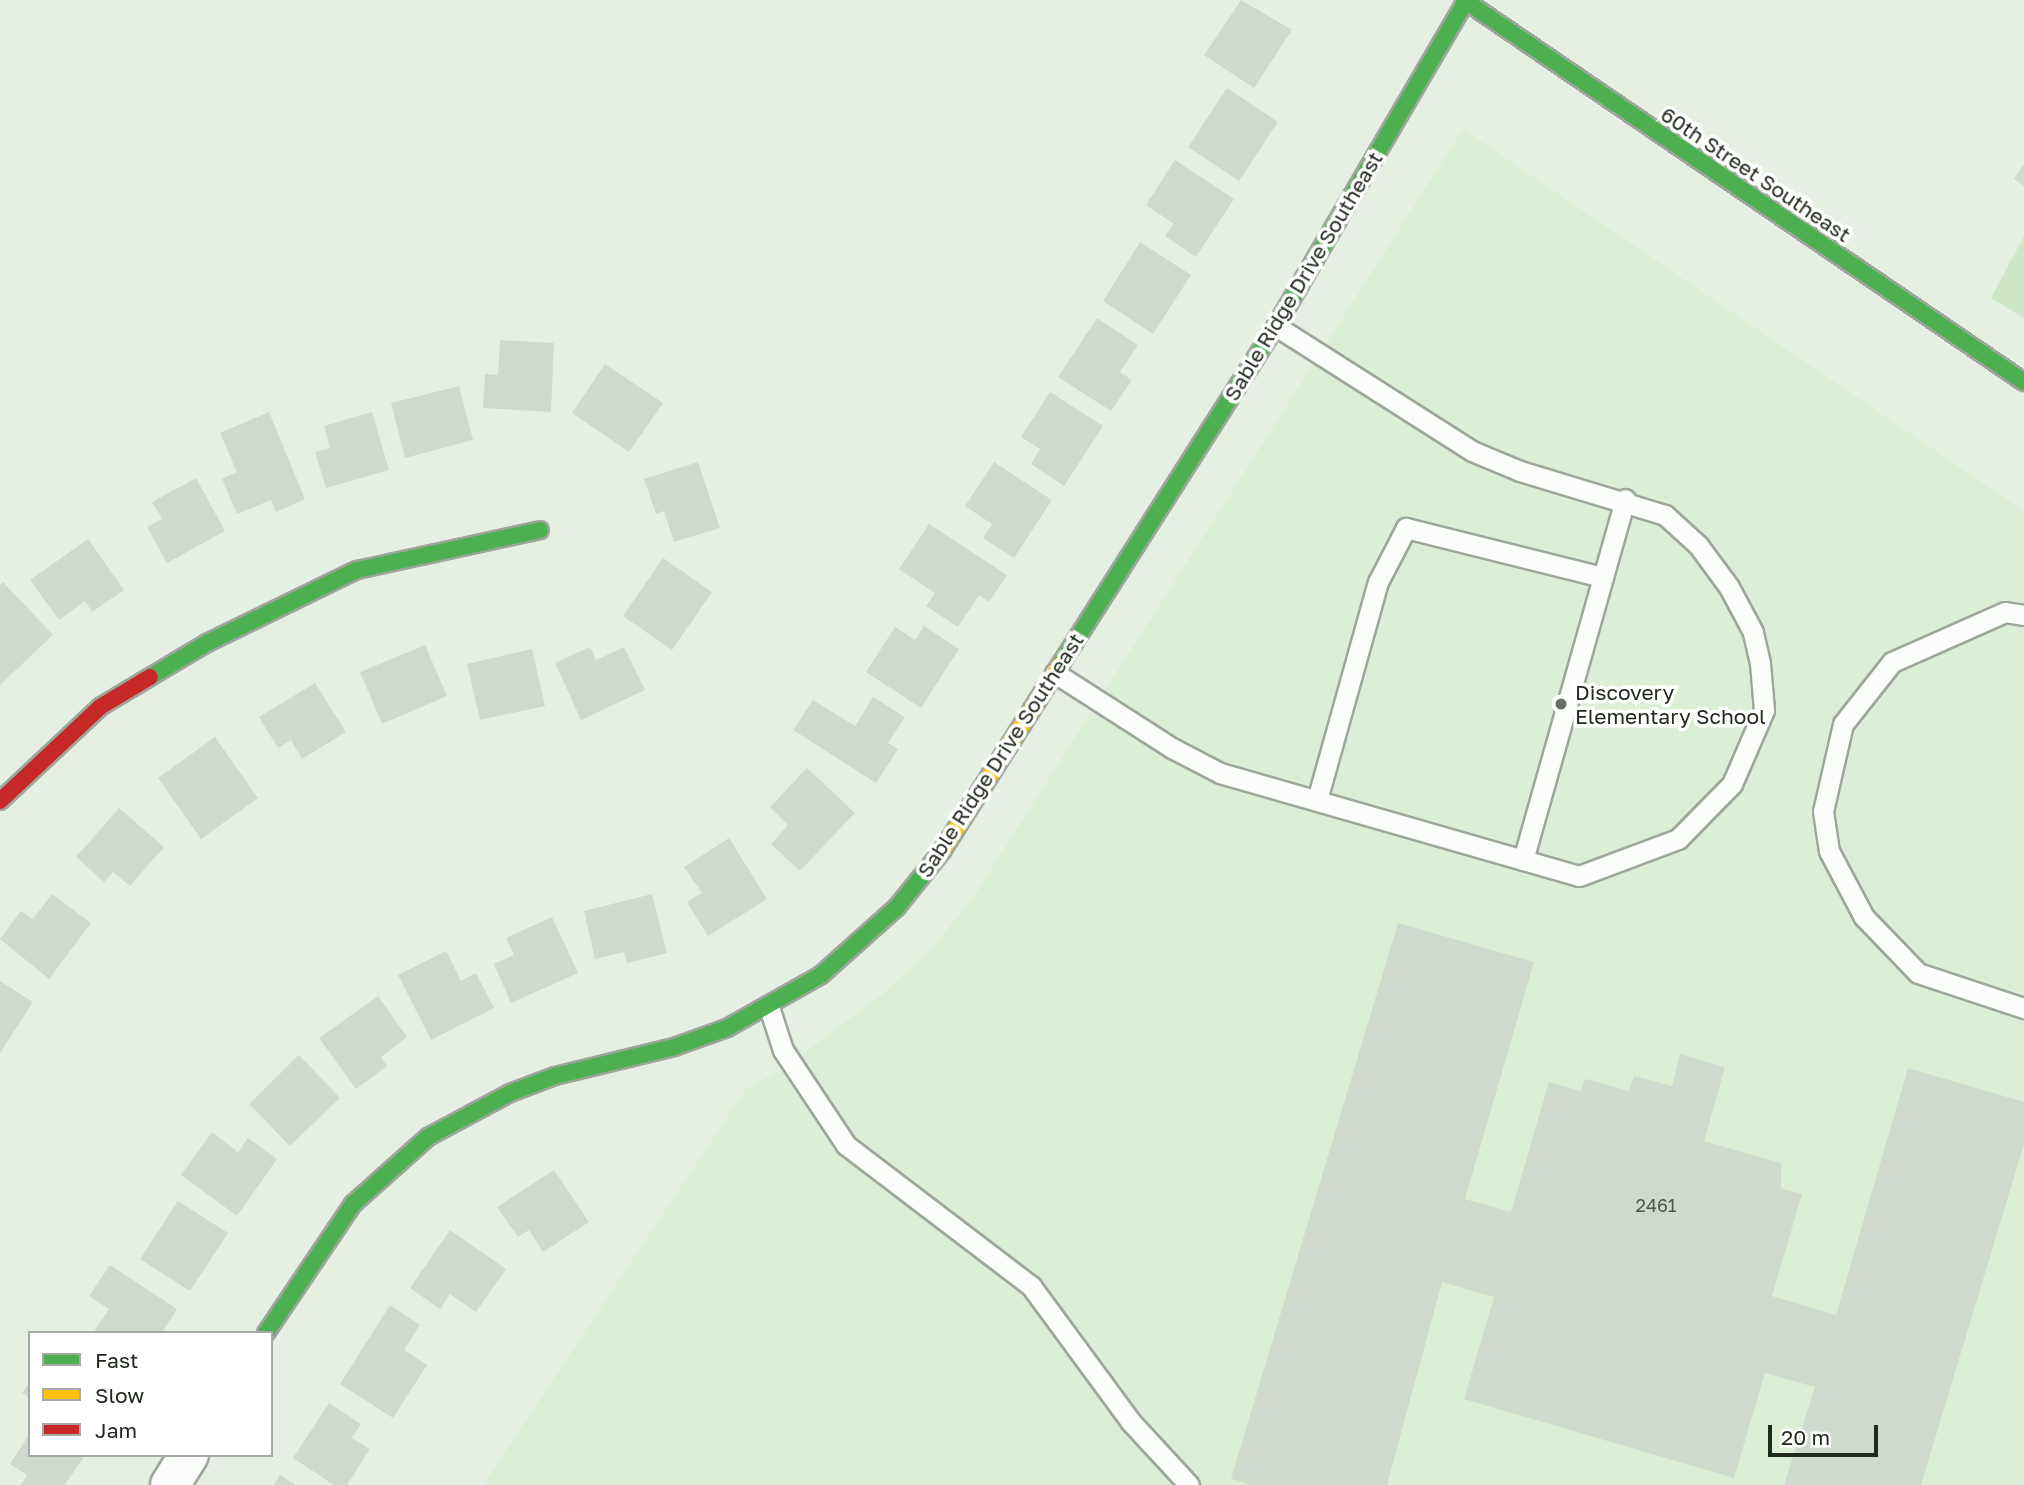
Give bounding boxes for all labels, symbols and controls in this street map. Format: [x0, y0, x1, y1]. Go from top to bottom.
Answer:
street label: 60th Street Southeast [1656, 101, 1856, 247]
street label: Sable Ridge Drive Southeast [1218, 147, 1388, 405]
street label: Sable Ridge Drive Southeast [911, 628, 1089, 882]
place label: Discovery Elementary School [1575, 679, 1766, 729]
marker: Discovery Elementary School [1553, 696, 1569, 712]
house number: 2461 [1635, 1194, 1677, 1216]
legend [28, 1331, 273, 1457]
text: Fast [95, 1347, 138, 1373]
text: Slow [95, 1382, 144, 1408]
scale bar [1772, 1412, 1882, 1456]
text: Jam [95, 1417, 137, 1443]
text: 20 m [1781, 1424, 1830, 1450]

